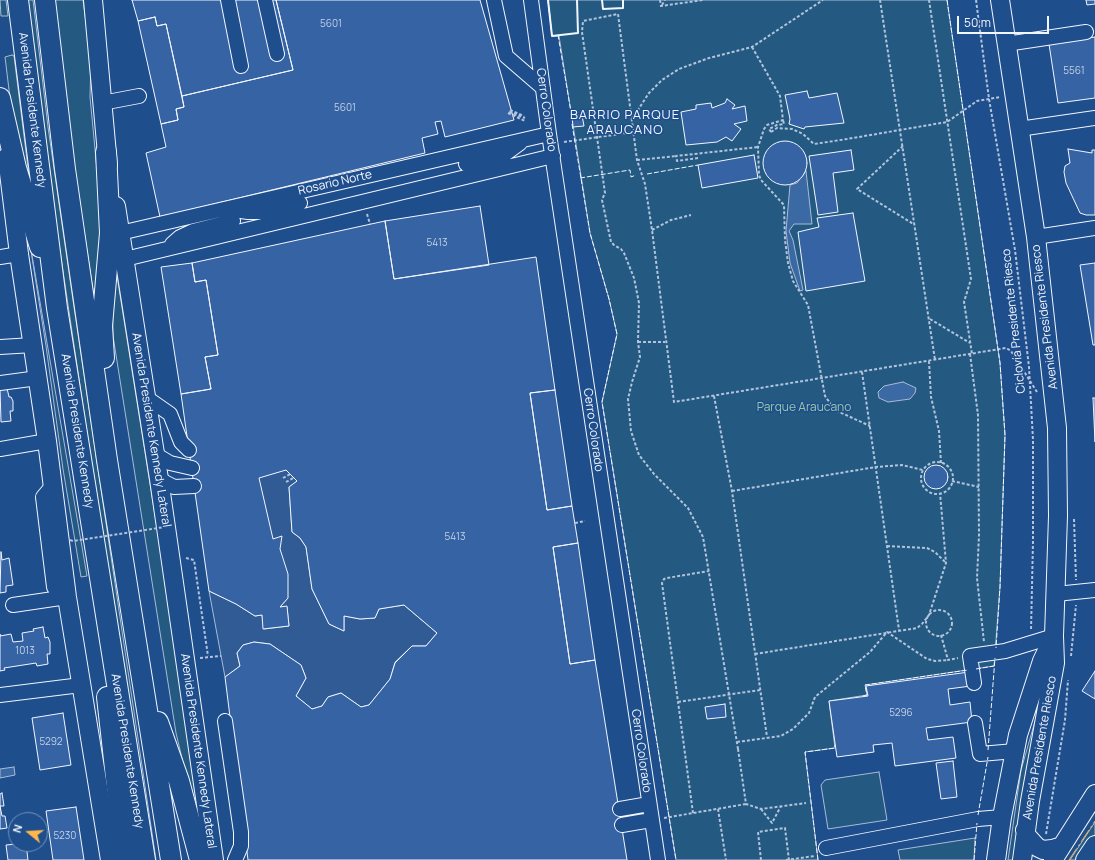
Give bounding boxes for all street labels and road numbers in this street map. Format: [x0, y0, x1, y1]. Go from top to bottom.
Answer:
street label: Avenida Presidente Kennedy [15, 31, 49, 189]
street label: Cerro Colorado [533, 67, 559, 153]
street label: Rosario Norte [297, 168, 373, 198]
street label: Avenida Presidente Riesco [1029, 244, 1061, 390]
street label: Ciclovía Presidente Riesco [999, 248, 1029, 394]
street label: Avenida Presidente Kennedy Lateral [128, 332, 174, 528]
street label: Avenida Presidente Kennedy [58, 352, 96, 510]
street label: Cerro Colorado [580, 387, 606, 473]
street label: Avenida Presidente Kennedy Lateral [177, 652, 219, 850]
street label: Avenida Presidente Kennedy [108, 672, 146, 830]
street label: Avenida Presidente Riesco [1020, 675, 1060, 821]
street label: Cerro Colorado [628, 708, 654, 794]

